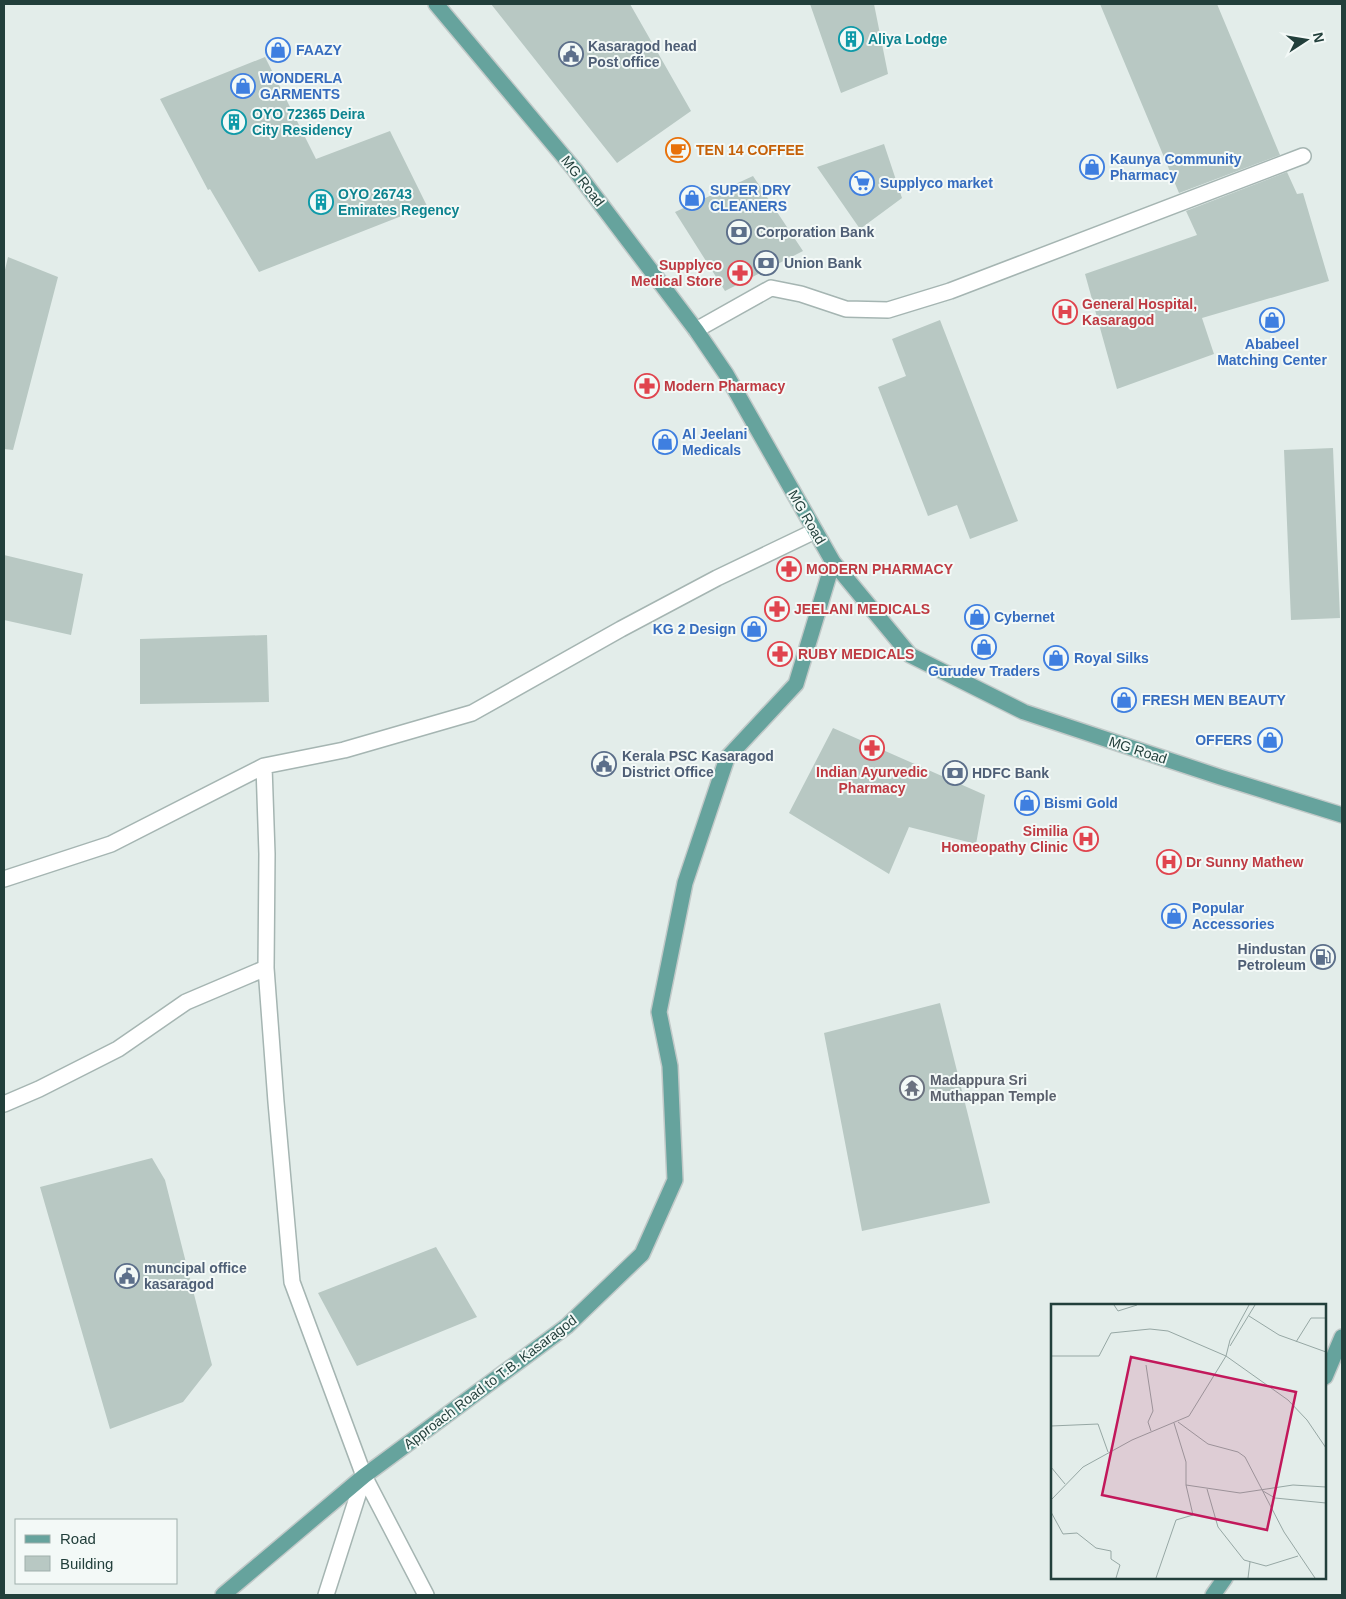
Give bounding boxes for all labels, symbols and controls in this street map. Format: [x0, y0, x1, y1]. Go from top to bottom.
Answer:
north arrow [1281, 15, 1331, 65]
building icon: Aliya Lodge [838, 26, 864, 52]
place label: Aliya Lodge [868, 31, 948, 47]
text: N [1310, 31, 1328, 44]
shop icon: FAAZY [265, 37, 291, 63]
place label: Kasaragod head Post office [588, 38, 697, 70]
public building icon: Kasaragod head Post office [558, 41, 584, 67]
place label: FAAZY [296, 42, 343, 58]
place label: WONDERLA GARMENTS [260, 70, 342, 102]
shop icon: WONDERLA GARMENTS [230, 73, 256, 99]
place label: OYO 72365 Deira City Residency [252, 106, 365, 138]
building icon: OYO 72365 Deira City Residency [221, 109, 247, 135]
cafe icon: TEN 14 COFFEE [665, 137, 691, 163]
place label: TEN 14 COFFEE [696, 142, 804, 158]
place label: Kaunya Community Pharmacy [1110, 151, 1242, 183]
street label: MG Road [558, 152, 608, 210]
shop icon: Kaunya Community Pharmacy [1079, 154, 1105, 180]
supermarket icon: Supplyco market [849, 170, 875, 196]
place label: Supplyco market [880, 175, 993, 191]
place label: SUPER DRY CLEANERS [710, 182, 792, 214]
shop icon: SUPER DRY CLEANERS [679, 185, 705, 211]
place label: OYO 26743 Emirates Regency [338, 186, 460, 218]
building icon: OYO 26743 Emirates Regency [308, 189, 334, 215]
bank icon: Corporation Bank [726, 219, 752, 245]
place label: Corporation Bank [756, 224, 874, 240]
bank icon: Union Bank [753, 250, 779, 276]
place label: Union Bank [784, 255, 862, 271]
place label: Supplyco Medical Store [631, 257, 722, 289]
pharmacy icon: Supplyco Medical Store [727, 260, 753, 286]
place label: General Hospital, Kasaragod [1082, 296, 1197, 328]
hospital icon: General Hospital, Kasaragod [1052, 299, 1078, 325]
shop icon: Ababeel Matching Center [1259, 307, 1285, 333]
place label: Ababeel Matching Center [1217, 336, 1327, 368]
pharmacy icon: Modern Pharmacy [634, 373, 660, 399]
place label: Modern Pharmacy [664, 378, 786, 394]
place label: Al Jeelani Medicals [682, 426, 747, 458]
shop icon: Al Jeelani Medicals [652, 429, 678, 455]
street label: MG Road [785, 487, 829, 547]
pharmacy icon: MODERN PHARMACY [776, 556, 802, 582]
place label: MODERN PHARMACY [806, 561, 954, 577]
pharmacy icon: JEELANI MEDICALS [764, 596, 790, 622]
place label: JEELANI MEDICALS [794, 601, 930, 617]
shop icon: Cybernet [964, 604, 990, 630]
place label: Cybernet [994, 609, 1055, 625]
shop icon: KG 2 Design [741, 616, 767, 642]
place label: KG 2 Design [653, 621, 736, 637]
shop icon: Gurudev Traders [971, 634, 997, 660]
pharmacy icon: RUBY MEDICALS [767, 641, 793, 667]
shop icon: Royal Silks [1043, 645, 1069, 671]
place label: RUBY MEDICALS [798, 646, 914, 662]
place label: Royal Silks [1074, 650, 1149, 666]
place label: Gurudev Traders [928, 663, 1040, 679]
shop icon: FRESH MEN BEAUTY [1111, 687, 1137, 713]
place label: FRESH MEN BEAUTY [1142, 692, 1287, 708]
shop icon: OFFERS [1257, 727, 1283, 753]
place label: OFFERS [1195, 732, 1252, 748]
street label: MG Road [1107, 733, 1169, 767]
pharmacy icon: Indian Ayurvedic Pharmacy [859, 735, 885, 761]
place label: Kerala PSC Kasaragod District Office [622, 748, 774, 780]
public building icon: Kerala PSC Kasaragod District Office [591, 751, 617, 777]
bank icon: HDFC Bank [942, 760, 968, 786]
place label: Indian Ayurvedic Pharmacy [816, 764, 928, 796]
place label: HDFC Bank [972, 765, 1049, 781]
shop icon: Bismi Gold [1014, 790, 1040, 816]
place label: Bismi Gold [1044, 795, 1118, 811]
place label: Similia Homeopathy Clinic [941, 823, 1068, 855]
hospital icon: Similia Homeopathy Clinic [1073, 826, 1099, 852]
hospital icon: Dr Sunny Mathew [1156, 849, 1182, 875]
place label: Dr Sunny Mathew [1186, 854, 1304, 870]
place label: Popular Accessories [1192, 900, 1275, 932]
shop icon: Popular Accessories [1161, 903, 1187, 929]
place label: Hindustan Petroleum [1238, 941, 1306, 973]
fuel station icon: Hindustan Petroleum [1310, 944, 1336, 970]
place label: Madappura Sri Muthappan Temple [930, 1072, 1057, 1104]
temple icon: Madappura Sri Muthappan Temple [899, 1075, 925, 1101]
place label: muncipal office kasaragod [144, 1260, 247, 1292]
public building icon: muncipal office kasaragod [114, 1263, 140, 1289]
inset map [1051, 1304, 1326, 1579]
street label: Approach Road to T.B. Kasaragod [400, 1312, 580, 1452]
legend [15, 1519, 178, 1584]
text: Road [60, 1530, 96, 1547]
text: Building [60, 1555, 113, 1572]

